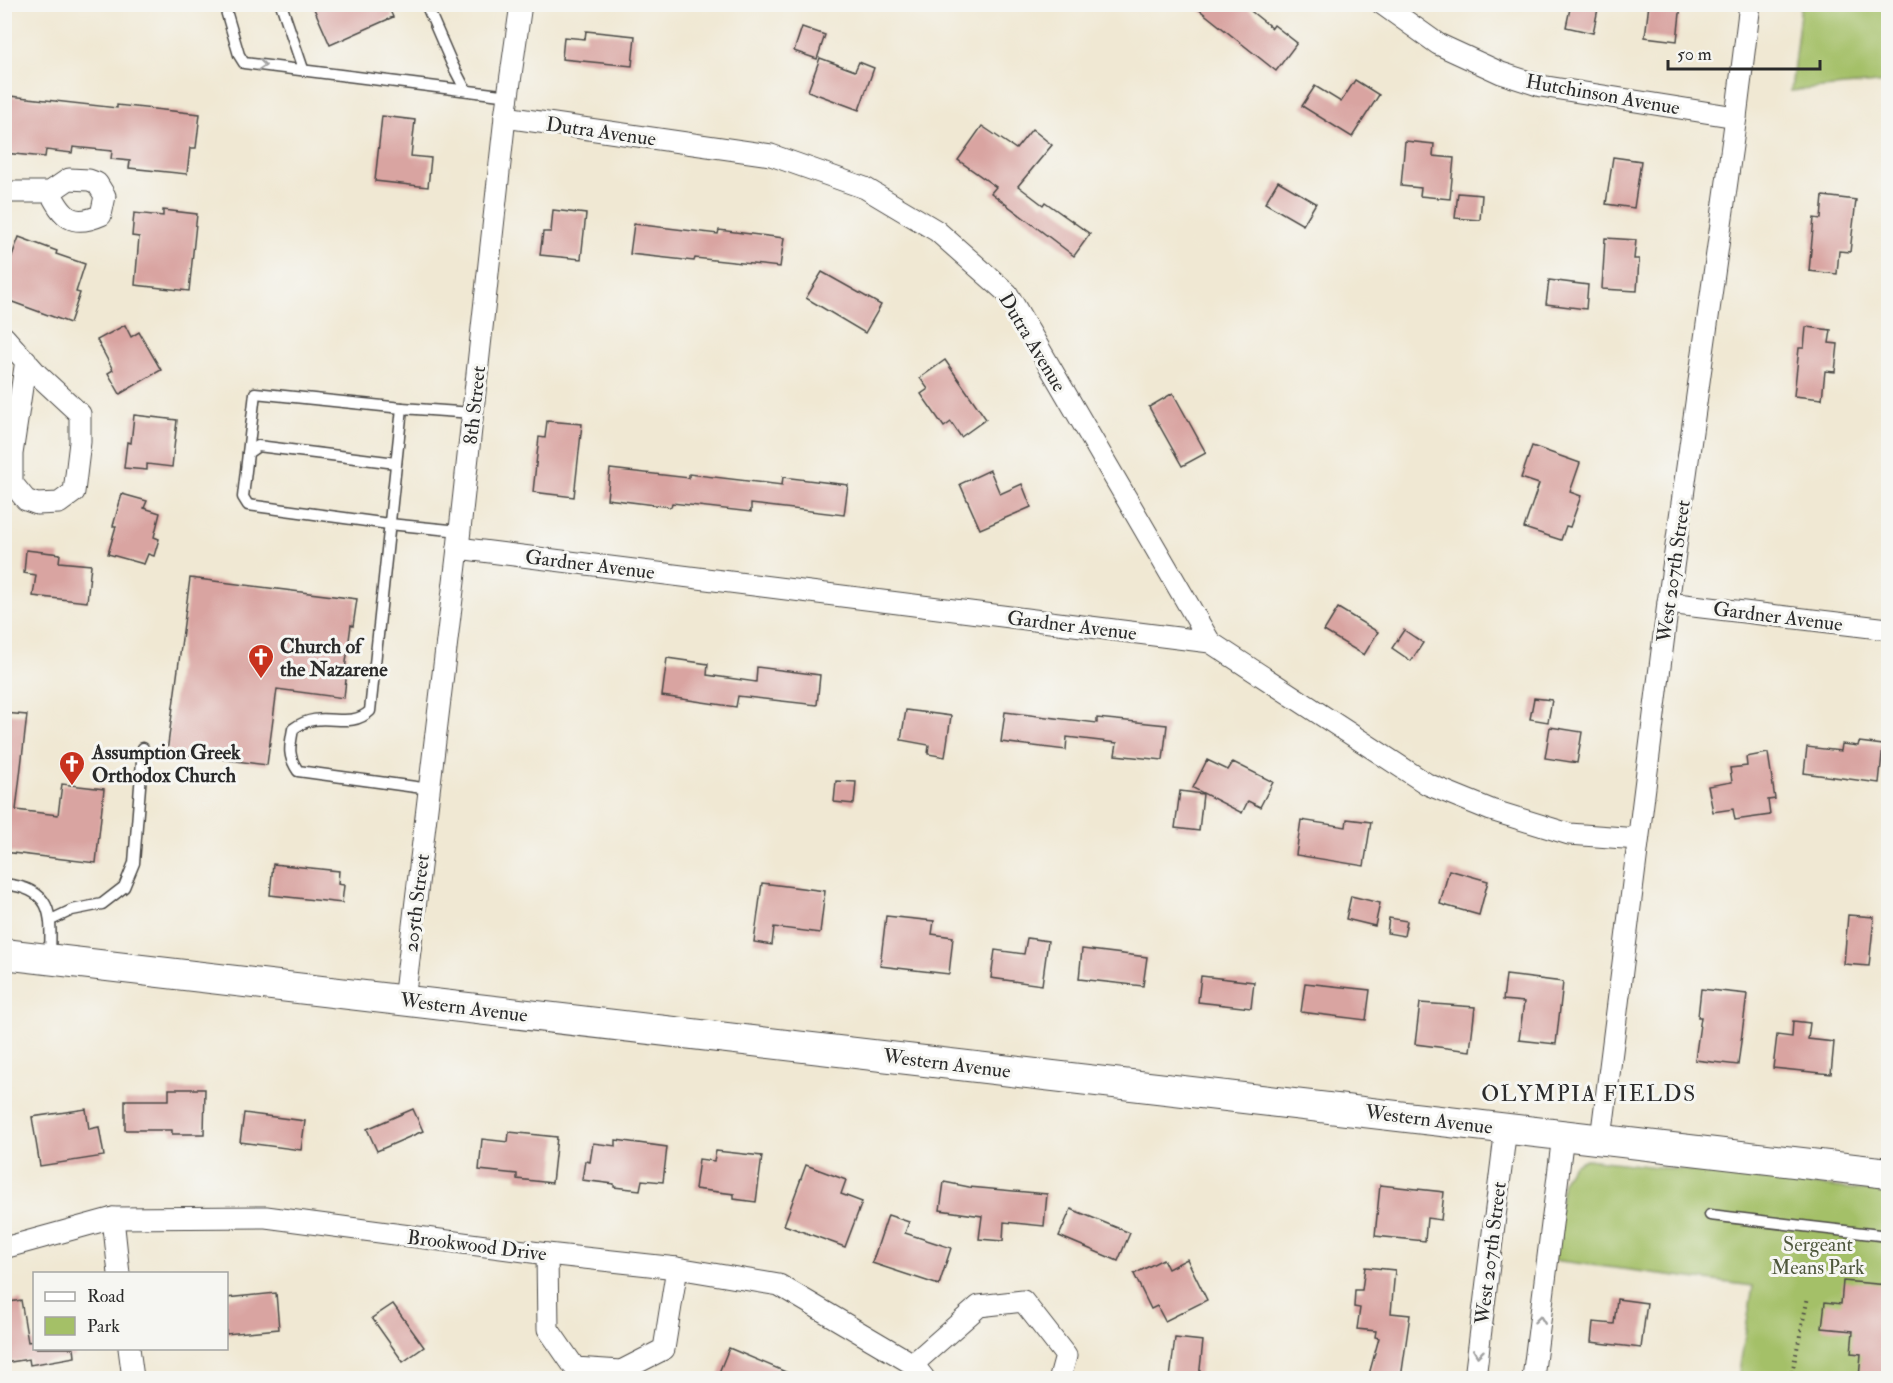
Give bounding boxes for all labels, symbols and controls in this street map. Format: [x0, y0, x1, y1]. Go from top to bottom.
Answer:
scale bar [1668, 33, 1820, 71]
text: 50 m [1677, 43, 1712, 66]
one-way arrow [257, 58, 266, 71]
street label: Hutchinson Avenue [1524, 69, 1682, 120]
street label: Dutra Avenue [544, 111, 658, 152]
street label: Dutra Avenue [993, 288, 1072, 396]
street label: 8th Street [458, 364, 491, 446]
street label: West 207th Street [1651, 498, 1696, 645]
street label: Gardner Avenue [524, 544, 656, 585]
street label: Gardner Avenue [1712, 596, 1844, 637]
street label: Gardner Avenue [1006, 605, 1138, 646]
place label: Church of the Nazarene [280, 634, 388, 682]
church icon: Church of the Nazarene [246, 642, 276, 680]
place label: Assumption Greek Orthodox Church [91, 740, 241, 788]
church icon: Assumption Greek Orthodox Church [57, 749, 87, 787]
street label: 205th Street [398, 852, 435, 954]
street label: Western Avenue [398, 987, 529, 1028]
street label: Western Avenue [881, 1043, 1012, 1084]
district label: OLYMPIA FIELDS [1481, 1080, 1697, 1108]
street label: Western Avenue [1363, 1099, 1494, 1140]
street label: West 207th Street [1469, 1180, 1512, 1327]
street label: Brookwood Drive [406, 1225, 548, 1266]
park label: Sergeant Means Park [1771, 1232, 1865, 1280]
legend [33, 1272, 228, 1350]
text: Road [87, 1285, 125, 1308]
text: Park [87, 1315, 120, 1338]
one-way arrow [1534, 1316, 1546, 1325]
one-way arrow [1472, 1348, 1484, 1357]

